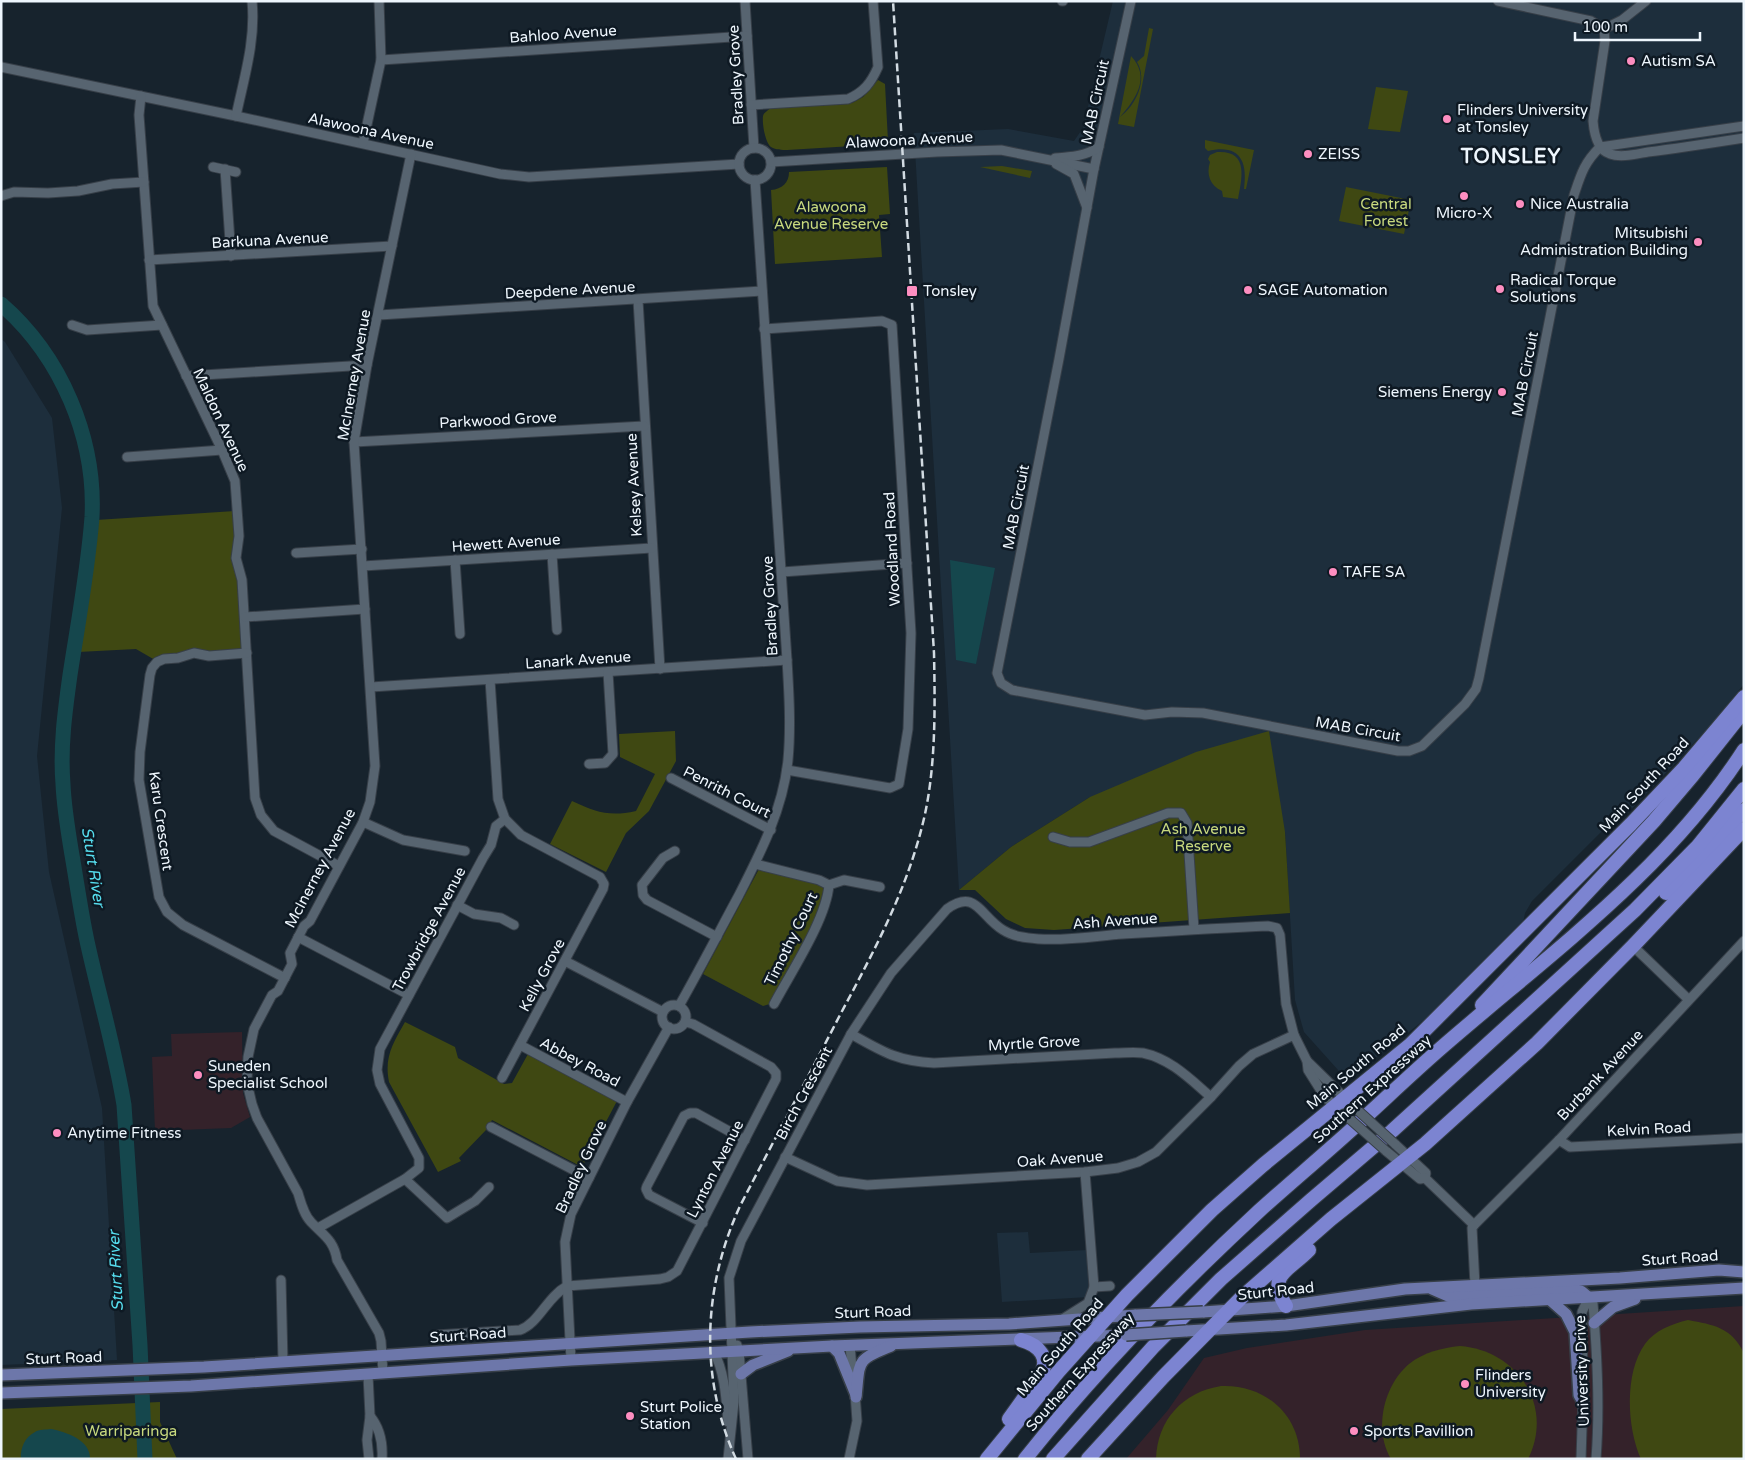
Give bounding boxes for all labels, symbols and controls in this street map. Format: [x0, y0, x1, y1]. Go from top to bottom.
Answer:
scale bar [1575, 10, 1700, 42]
text: 100 m [1582, 18, 1628, 36]
street label: Bahloo Avenue [509, 21, 617, 47]
street label: Bradley Grove [724, 24, 748, 126]
place label: Autism SA [1641, 52, 1716, 70]
marker: Autism SA [1625, 55, 1637, 67]
street label: MAB Circuit [1077, 58, 1113, 146]
place label: Flinders University at Tonsley [1457, 101, 1588, 136]
street label: Alawoona Avenue [306, 109, 436, 153]
marker: Flinders University at Tonsley [1441, 113, 1453, 125]
street label: Alawoona Avenue [844, 128, 974, 152]
place label: ZEISS [1318, 145, 1360, 163]
district label: TONSLEY [1460, 145, 1561, 169]
marker: ZEISS [1302, 148, 1314, 160]
marker: Micro-X [1458, 190, 1470, 202]
park label: Central Forest [1360, 195, 1412, 230]
place label: Nice Australia [1530, 195, 1629, 213]
park label: Alawoona Avenue Reserve [774, 198, 888, 233]
marker: Nice Australia [1514, 198, 1526, 210]
place label: Micro-X [1436, 204, 1492, 222]
place label: Mitsubishi Administration Building [1520, 224, 1688, 259]
street label: Barkuna Avenue [211, 228, 329, 252]
marker: Mitsubishi Administration Building [1692, 236, 1704, 248]
place label: Radical Torque Solutions [1510, 271, 1616, 306]
street label: Deepdene Avenue [504, 278, 636, 302]
place label: SAGE Automation [1258, 281, 1388, 299]
place label: Tonsley [923, 282, 977, 300]
marker: Radical Torque Solutions [1494, 283, 1506, 295]
marker: Tonsley [905, 284, 919, 298]
marker: SAGE Automation [1242, 284, 1254, 296]
street label: McInerney Avenue [334, 308, 374, 442]
street label: MAB Circuit [1508, 330, 1542, 418]
street label: Maldon Avenue [189, 365, 253, 475]
place label: Siemens Energy [1378, 383, 1492, 401]
marker: Siemens Energy [1496, 386, 1508, 398]
street label: Parkwood Grove [439, 408, 557, 432]
street label: Kelsey Avenue [622, 433, 646, 537]
street label: MAB Circuit [999, 463, 1033, 551]
street label: Woodland Road [880, 491, 904, 607]
street label: Hewett Avenue [451, 530, 561, 556]
street label: Bradley Grove [758, 555, 782, 657]
place label: TAFE SA [1343, 563, 1405, 581]
marker: TAFE SA [1327, 566, 1339, 578]
street label: Lanark Avenue [524, 647, 632, 673]
street label: MAB Circuit [1314, 713, 1402, 745]
street label: Main South Road [1595, 734, 1693, 836]
street label: Penrith Court [680, 762, 774, 822]
street label: Karu Crescent [145, 770, 177, 872]
street label: McInerney Avenue [281, 805, 359, 931]
park label: Ash Avenue Reserve [1160, 820, 1246, 855]
water label: Sturt River [77, 826, 109, 910]
street label: Trowbridge Avenue [389, 864, 469, 994]
street label: Timothy Court [761, 889, 822, 989]
street label: Ash Avenue [1072, 909, 1158, 933]
street label: Kelly Grove [515, 935, 569, 1015]
street label: Main South Road [1303, 1020, 1409, 1114]
street label: Burbank Avenue [1553, 1026, 1647, 1124]
street label: Southern Expressway [1309, 1031, 1435, 1147]
street label: Myrtle Grove [987, 1032, 1081, 1054]
street label: Abbey Road [537, 1033, 623, 1091]
street label: Birch Crescent [772, 1043, 836, 1143]
place label: Suneden Specialist School [208, 1057, 328, 1092]
marker: Suneden Specialist School [192, 1069, 204, 1081]
street label: Lynton Avenue [683, 1117, 747, 1221]
street label: Bradley Grove [552, 1118, 610, 1216]
street label: Kelvin Road [1606, 1118, 1692, 1140]
place label: Anytime Fitness [67, 1124, 182, 1142]
marker: Anytime Fitness [51, 1127, 63, 1139]
street label: Oak Avenue [1016, 1147, 1104, 1171]
water label: Sturt River [104, 1228, 128, 1312]
street label: Sturt Road [1641, 1246, 1719, 1270]
street label: Sturt Road [1237, 1278, 1315, 1304]
street label: Main South Road [1013, 1294, 1107, 1400]
street label: Sturt Road [834, 1302, 912, 1322]
street label: Southern Expressway [1022, 1309, 1138, 1435]
street label: University Drive [1571, 1315, 1593, 1427]
street label: Sturt Road [429, 1323, 507, 1347]
street label: Sturt Road [25, 1348, 103, 1368]
place label: Flinders University [1475, 1366, 1546, 1401]
marker: Flinders University [1459, 1378, 1471, 1390]
place label: Sturt Police Station [640, 1398, 722, 1433]
marker: Sturt Police Station [624, 1410, 636, 1422]
park label: Warriparinga [85, 1422, 177, 1440]
place label: Sports Pavillion [1364, 1422, 1473, 1440]
marker: Sports Pavillion [1348, 1425, 1360, 1437]

